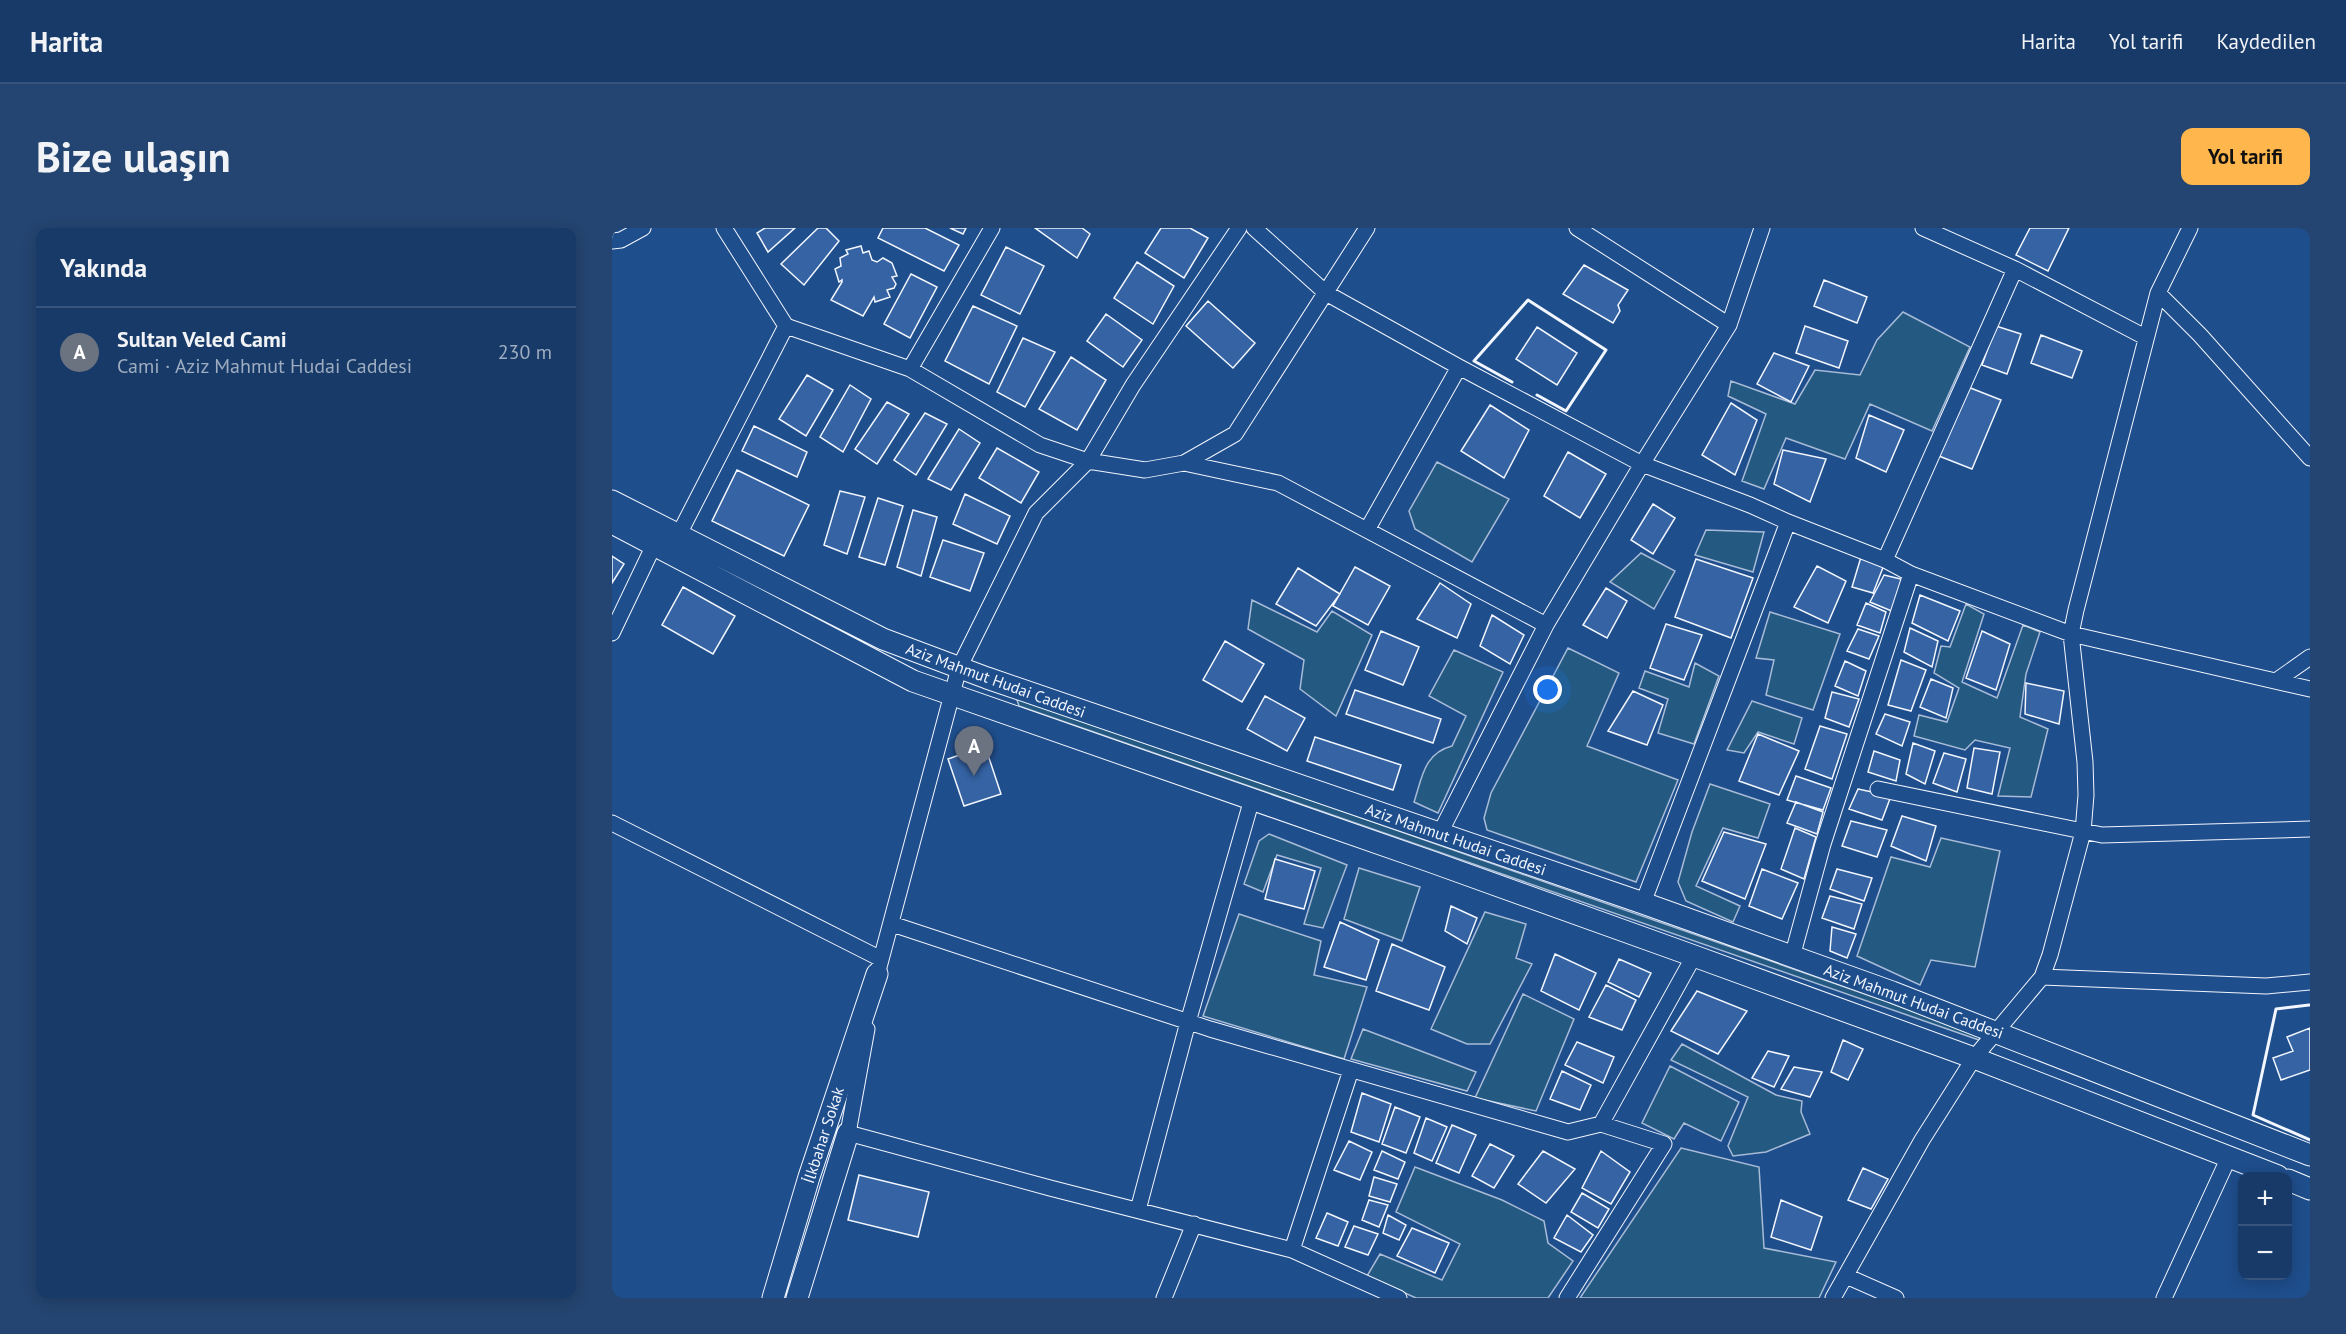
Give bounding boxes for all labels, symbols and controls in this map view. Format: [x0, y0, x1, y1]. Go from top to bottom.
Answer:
text: Harita [30, 23, 103, 60]
text: Harita [2021, 28, 2076, 55]
text: Yol tarifi [2109, 28, 2183, 55]
text: Kaydedilen [2216, 28, 2316, 55]
button: Yol tarifi [2181, 128, 2310, 185]
text: Bize ulaşın [36, 129, 231, 184]
text: Yakında [60, 251, 147, 284]
text: Sultan Veled Cami [117, 325, 287, 353]
text: A [73, 339, 86, 365]
text: 230 m [498, 339, 552, 365]
text: Cami · Aziz Mahmut Hudai Caddesi [117, 353, 412, 379]
street label: Aziz Mahmut Hudai Caddesi [903, 638, 1089, 722]
your location [1533, 675, 1562, 704]
pin: A [954, 726, 994, 776]
street label: Aziz Mahmut Hudai Caddesi [1363, 799, 1549, 879]
street label: Aziz Mahmut Hudai Caddesi [1821, 959, 2007, 1043]
street label: İlkbahar Sokak [798, 1084, 848, 1186]
map controls [2238, 1172, 2292, 1280]
button: + [2238, 1172, 2292, 1226]
button: − [2238, 1226, 2292, 1280]

